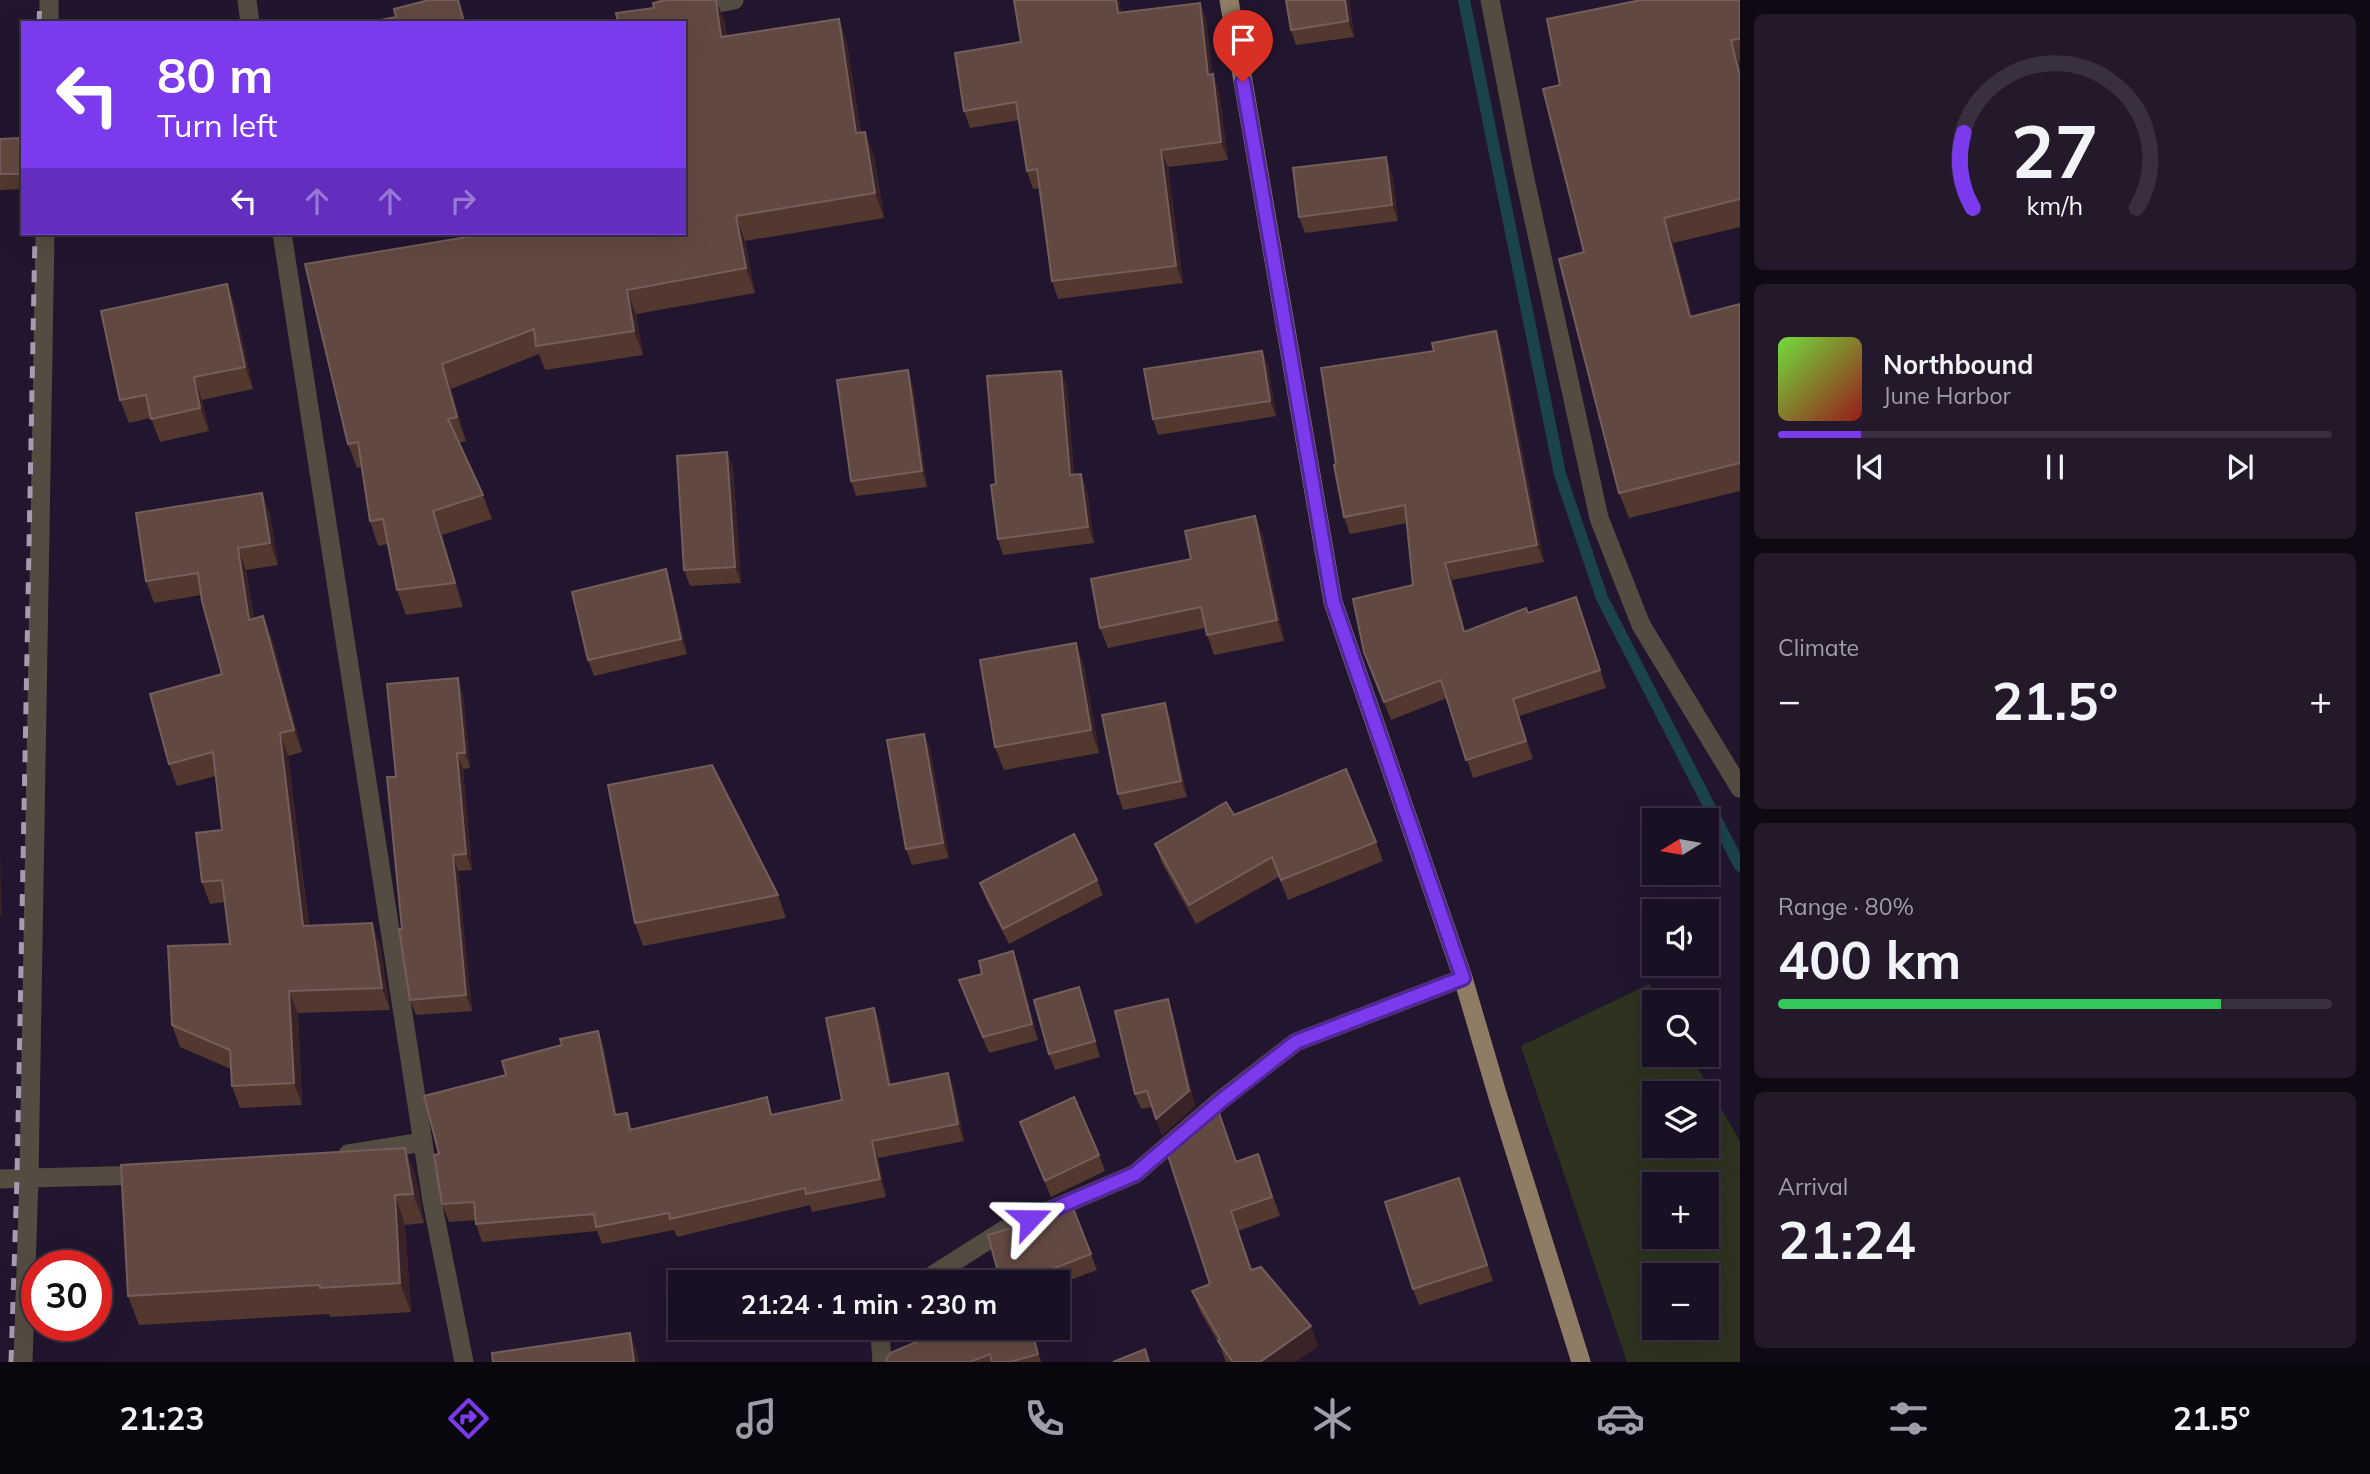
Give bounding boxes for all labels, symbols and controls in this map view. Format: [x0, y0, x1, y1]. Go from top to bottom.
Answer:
pin [1213, 10, 1273, 82]
icon: arrive [1224, 21, 1262, 59]
text: 80 m [157, 44, 273, 105]
icon: left [42, 49, 133, 140]
text: Turn left [157, 105, 277, 145]
text: 27 [2011, 105, 2099, 196]
icon: left [225, 182, 263, 220]
icon: ahead [298, 182, 336, 220]
icon: ahead [371, 182, 409, 220]
icon: right [444, 182, 482, 220]
text: km/h [2027, 190, 2083, 221]
text: Northbound [1883, 348, 2033, 381]
text: June Harbor [1883, 381, 2011, 410]
icon: previous [1851, 448, 1889, 486]
icon: pause [2036, 448, 2074, 486]
icon: next [2221, 448, 2259, 486]
text: Climate [1778, 633, 1859, 662]
text: 21.5° [1992, 668, 2118, 733]
text: − [1778, 676, 1801, 724]
text: + [2309, 676, 2332, 724]
north arrow [1642, 808, 1718, 886]
map controls [1642, 808, 1719, 1340]
text: Range · 80% [1778, 892, 1914, 921]
button: sound [1642, 899, 1719, 976]
text: 400 km [1778, 927, 1961, 992]
button: search [1642, 990, 1719, 1067]
button: layers [1642, 1081, 1719, 1158]
button: + [1642, 1172, 1719, 1249]
text: Arrival [1778, 1172, 1848, 1201]
position arrow [993, 1182, 1067, 1256]
text: 21:24 [1778, 1207, 1916, 1272]
speed limit sign: 30 [21, 1250, 112, 1341]
button: − [1642, 1263, 1719, 1340]
text: 21:24 · 1 min · 230 m [741, 1288, 997, 1321]
icon: directions [444, 1394, 493, 1443]
icon: music [732, 1394, 781, 1443]
icon: phone [1020, 1394, 1069, 1443]
icon: climate [1308, 1394, 1357, 1443]
icon: car [1596, 1394, 1645, 1443]
icon: filters [1884, 1394, 1933, 1443]
text: 21:23 [120, 1398, 204, 1438]
text: 21.5° [2173, 1398, 2250, 1438]

